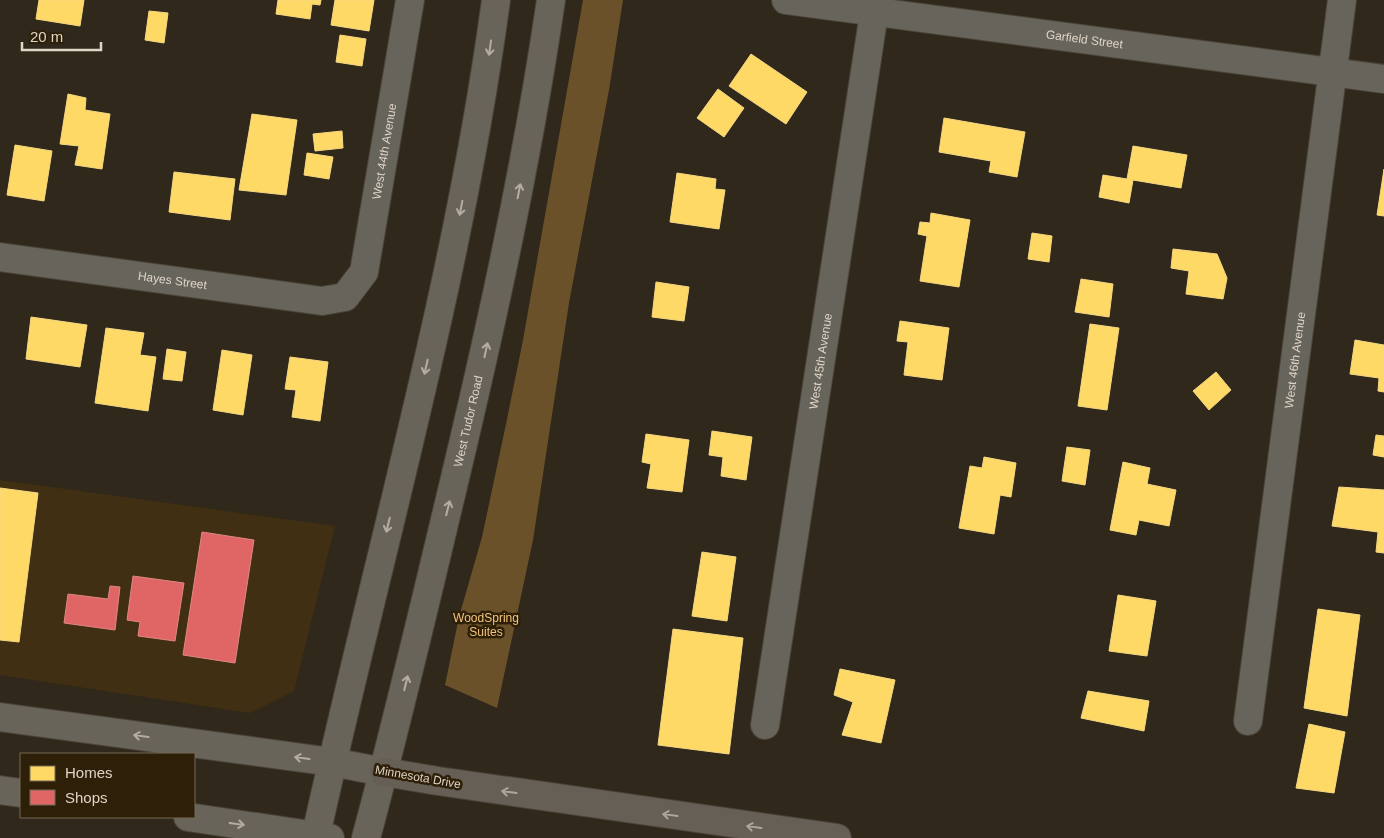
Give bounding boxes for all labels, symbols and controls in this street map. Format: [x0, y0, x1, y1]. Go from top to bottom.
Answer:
scale bar [22, 20, 101, 52]
street label: Garfield Street [1045, 27, 1124, 52]
text: 20 m [30, 28, 63, 45]
one-way arrow [484, 40, 494, 56]
street label: West 44th Avenue [369, 102, 399, 200]
one-way arrow [515, 184, 524, 200]
one-way arrow [456, 200, 465, 216]
street label: Hayes Street [137, 269, 208, 292]
street label: West 46th Avenue [1282, 311, 1308, 409]
street label: West 45th Avenue [806, 312, 835, 410]
one-way arrow [481, 343, 491, 359]
one-way arrow [421, 358, 430, 374]
street label: West Tudor Road [451, 374, 486, 468]
one-way arrow [444, 501, 453, 517]
one-way arrow [383, 517, 393, 533]
park label: WoodSpring Suites [453, 611, 519, 639]
one-way arrow [402, 676, 411, 692]
one-way arrow [133, 731, 149, 741]
legend [20, 753, 195, 818]
one-way arrow [294, 753, 310, 763]
street label: Minnesota Drive [374, 763, 462, 791]
text: Homes [65, 764, 113, 781]
one-way arrow [501, 786, 517, 796]
text: Shops [65, 789, 108, 806]
one-way arrow [662, 810, 678, 820]
one-way arrow [228, 819, 244, 829]
one-way arrow [746, 822, 762, 832]

